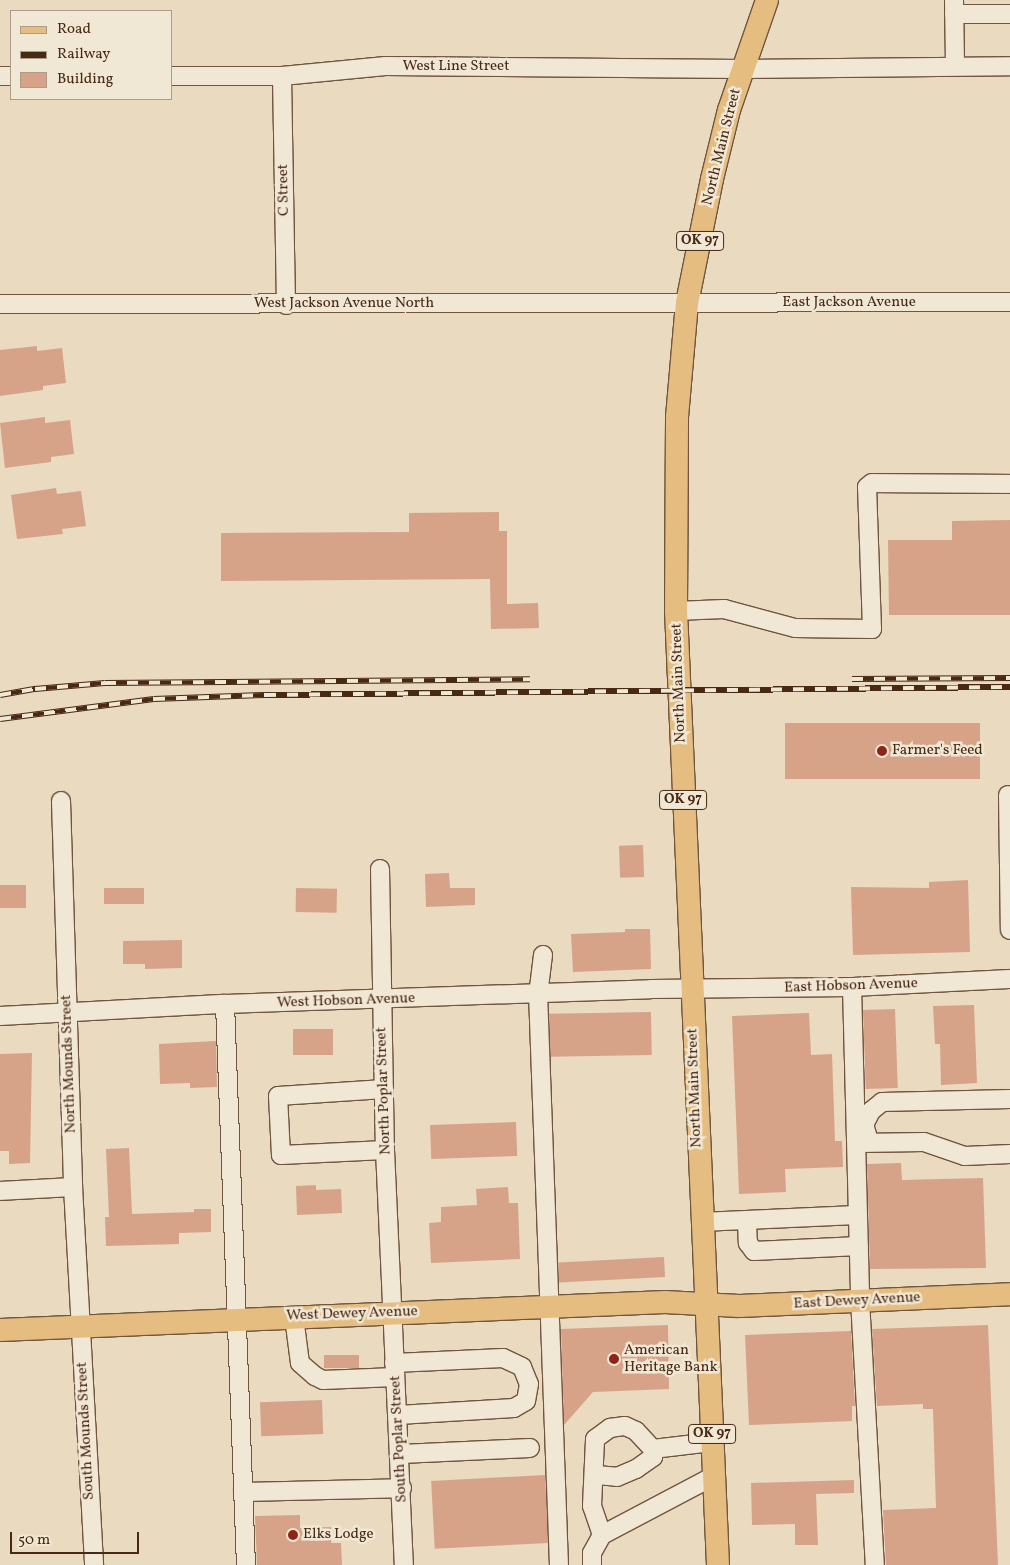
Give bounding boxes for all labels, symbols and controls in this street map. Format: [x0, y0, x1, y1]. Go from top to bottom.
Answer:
legend [10, 10, 172, 100]
text: Road [57, 19, 91, 40]
text: Railway [57, 44, 110, 65]
street label: West Line Street [403, 58, 509, 76]
text: Building [57, 69, 113, 90]
street label: North Main Street [699, 87, 745, 207]
street label: C Street [275, 164, 293, 216]
road number: OK 97 [675, 230, 725, 252]
street label: East Jackson Avenue [782, 294, 916, 312]
street label: West Jackson Avenue North [254, 295, 434, 313]
street label: North Main Street [668, 623, 690, 743]
place label: Farmer's Feed [892, 742, 983, 760]
marker: Farmer's Feed [876, 745, 888, 757]
road number: OK 97 [658, 788, 708, 812]
street label: East Hobson Avenue [784, 975, 918, 997]
street label: West Hobson Avenue [277, 990, 415, 1012]
street label: North Mounds Street [58, 994, 80, 1134]
street label: North Poplar Street [373, 1027, 395, 1155]
street label: North Main Street [684, 1028, 706, 1148]
street label: East Dewey Avenue [793, 1289, 921, 1313]
street label: West Dewey Avenue [286, 1303, 418, 1325]
place label: American Heritage Bank [624, 1341, 718, 1376]
marker: American Heritage Bank [608, 1353, 620, 1365]
street label: South Mounds Street [73, 1362, 99, 1500]
street label: South Poplar Street [387, 1375, 411, 1503]
road number: OK 97 [687, 1422, 737, 1446]
scale bar [12, 1522, 141, 1554]
place label: Elks Lodge [303, 1526, 374, 1544]
marker: Elks Lodge [287, 1529, 299, 1541]
text: 50 m [18, 1530, 50, 1551]

